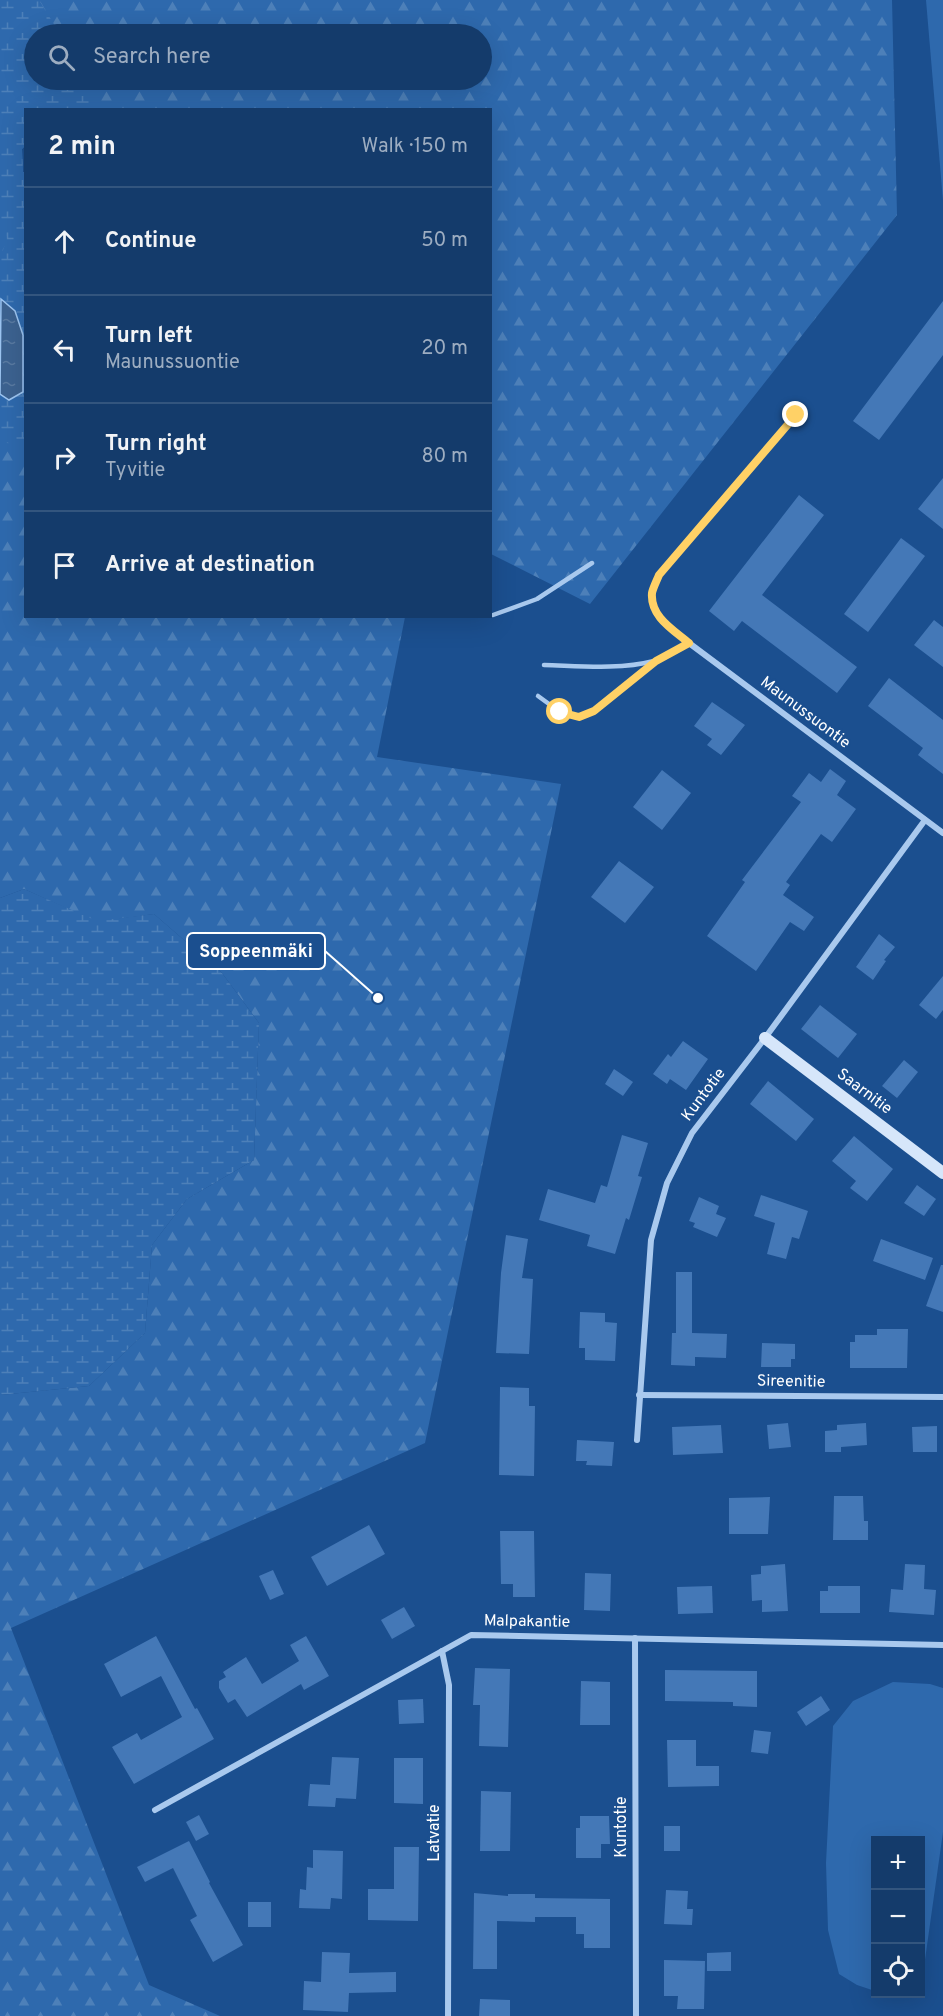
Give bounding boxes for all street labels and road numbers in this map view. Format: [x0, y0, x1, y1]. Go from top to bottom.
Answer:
street label: Maunussuontie [756, 673, 854, 753]
street label: Kuntotie [678, 1064, 730, 1126]
street label: Saarnitie [832, 1065, 896, 1119]
street label: Sireenitie [757, 1371, 825, 1393]
street label: Malpakantie [484, 1611, 570, 1633]
street label: Kuntotie [612, 1796, 632, 1858]
street label: Latvatie [425, 1804, 445, 1862]

